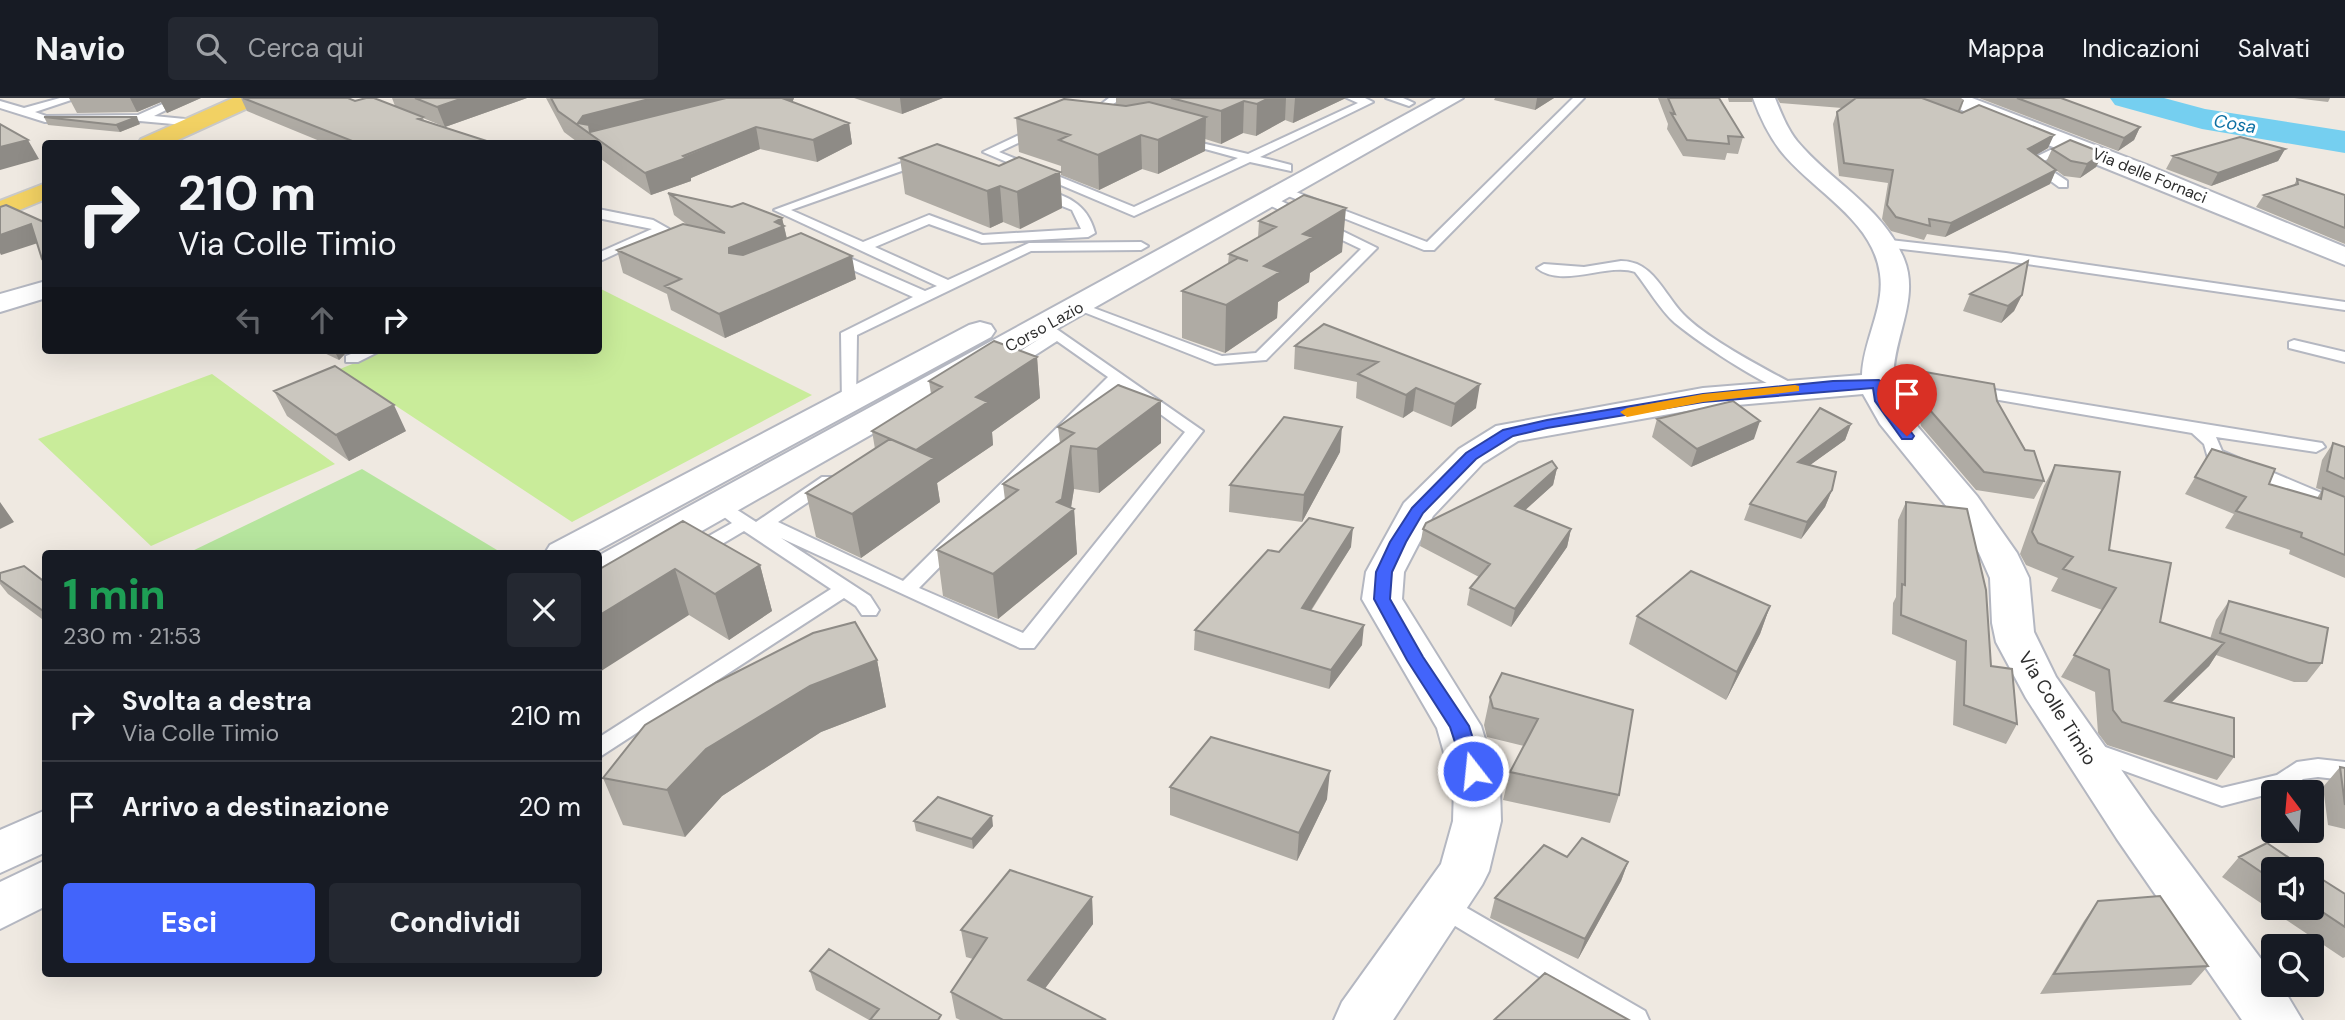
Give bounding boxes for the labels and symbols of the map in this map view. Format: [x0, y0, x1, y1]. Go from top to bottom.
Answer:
water label: Cosa [2212, 109, 2258, 139]
street label: Via delle Fornaci [2089, 143, 2210, 208]
street label: Corso Lazio [1001, 296, 1087, 357]
pin [1877, 364, 1937, 436]
street label: Via Colle Timio [2013, 647, 2103, 770]
position arrow [1436, 734, 1510, 808]
north arrow [2261, 780, 2324, 844]

